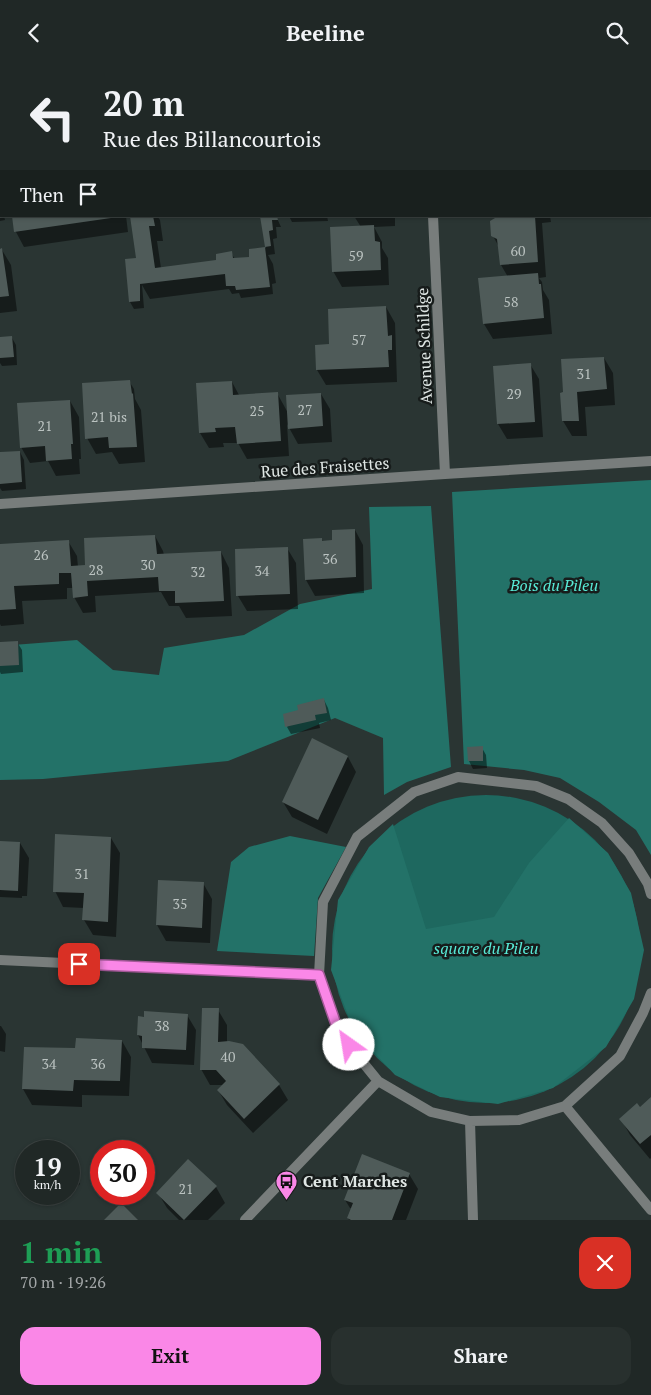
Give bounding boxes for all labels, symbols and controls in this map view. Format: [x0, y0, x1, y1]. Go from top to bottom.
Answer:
text: Beeline [286, 18, 365, 47]
icon: back [20, 19, 48, 47]
icon: search [603, 19, 631, 47]
text: 20 m [103, 80, 184, 126]
icon: left [20, 85, 85, 150]
text: Rue des Billancourtois [103, 124, 321, 153]
icon: arrive [74, 180, 102, 208]
text: Then [20, 182, 64, 207]
house number: 60 [511, 241, 525, 260]
house number: 59 [349, 246, 363, 265]
street label: Avenue Schildge [411, 287, 437, 405]
house number: 58 [504, 292, 518, 311]
house number: 57 [352, 330, 366, 349]
house number: 31 [577, 364, 591, 383]
house number: 29 [507, 384, 521, 403]
house number: 27 [298, 400, 312, 419]
house number: 25 [250, 401, 264, 420]
house number: 21 bis [91, 407, 127, 426]
house number: 21 [38, 416, 52, 435]
street label: Rue des Fraisettes [260, 452, 390, 482]
house number: 26 [34, 545, 49, 564]
house number: 36 [323, 549, 338, 568]
house number: 30 [141, 555, 155, 574]
house number: 28 [89, 560, 103, 579]
house number: 34 [255, 561, 270, 580]
house number: 32 [191, 562, 205, 581]
park label: Bois du Pileu [509, 574, 598, 596]
house number: 31 [75, 864, 89, 883]
house number: 35 [173, 894, 187, 913]
park label: square du Pileu [434, 937, 538, 959]
pin [58, 943, 100, 985]
icon: arrive [65, 950, 93, 978]
house number: 38 [155, 1016, 169, 1035]
position arrow [322, 1018, 374, 1070]
house number: 40 [221, 1047, 235, 1066]
house number: 34 [42, 1054, 57, 1073]
house number: 36 [91, 1054, 106, 1073]
speed limit sign: 30 [90, 1140, 155, 1205]
text: 19 [33, 1150, 62, 1183]
bus stop icon: Cent Marches [275, 1169, 299, 1200]
place label: Cent Marches [303, 1170, 407, 1192]
text: km/h [34, 1177, 61, 1192]
house number: 21 [179, 1179, 193, 1198]
text: 1 min [20, 1232, 102, 1272]
button: close [579, 1237, 631, 1289]
text: 70 m · 19:26 [20, 1271, 106, 1293]
button: Exit [20, 1327, 321, 1385]
button: Share [331, 1327, 631, 1385]

